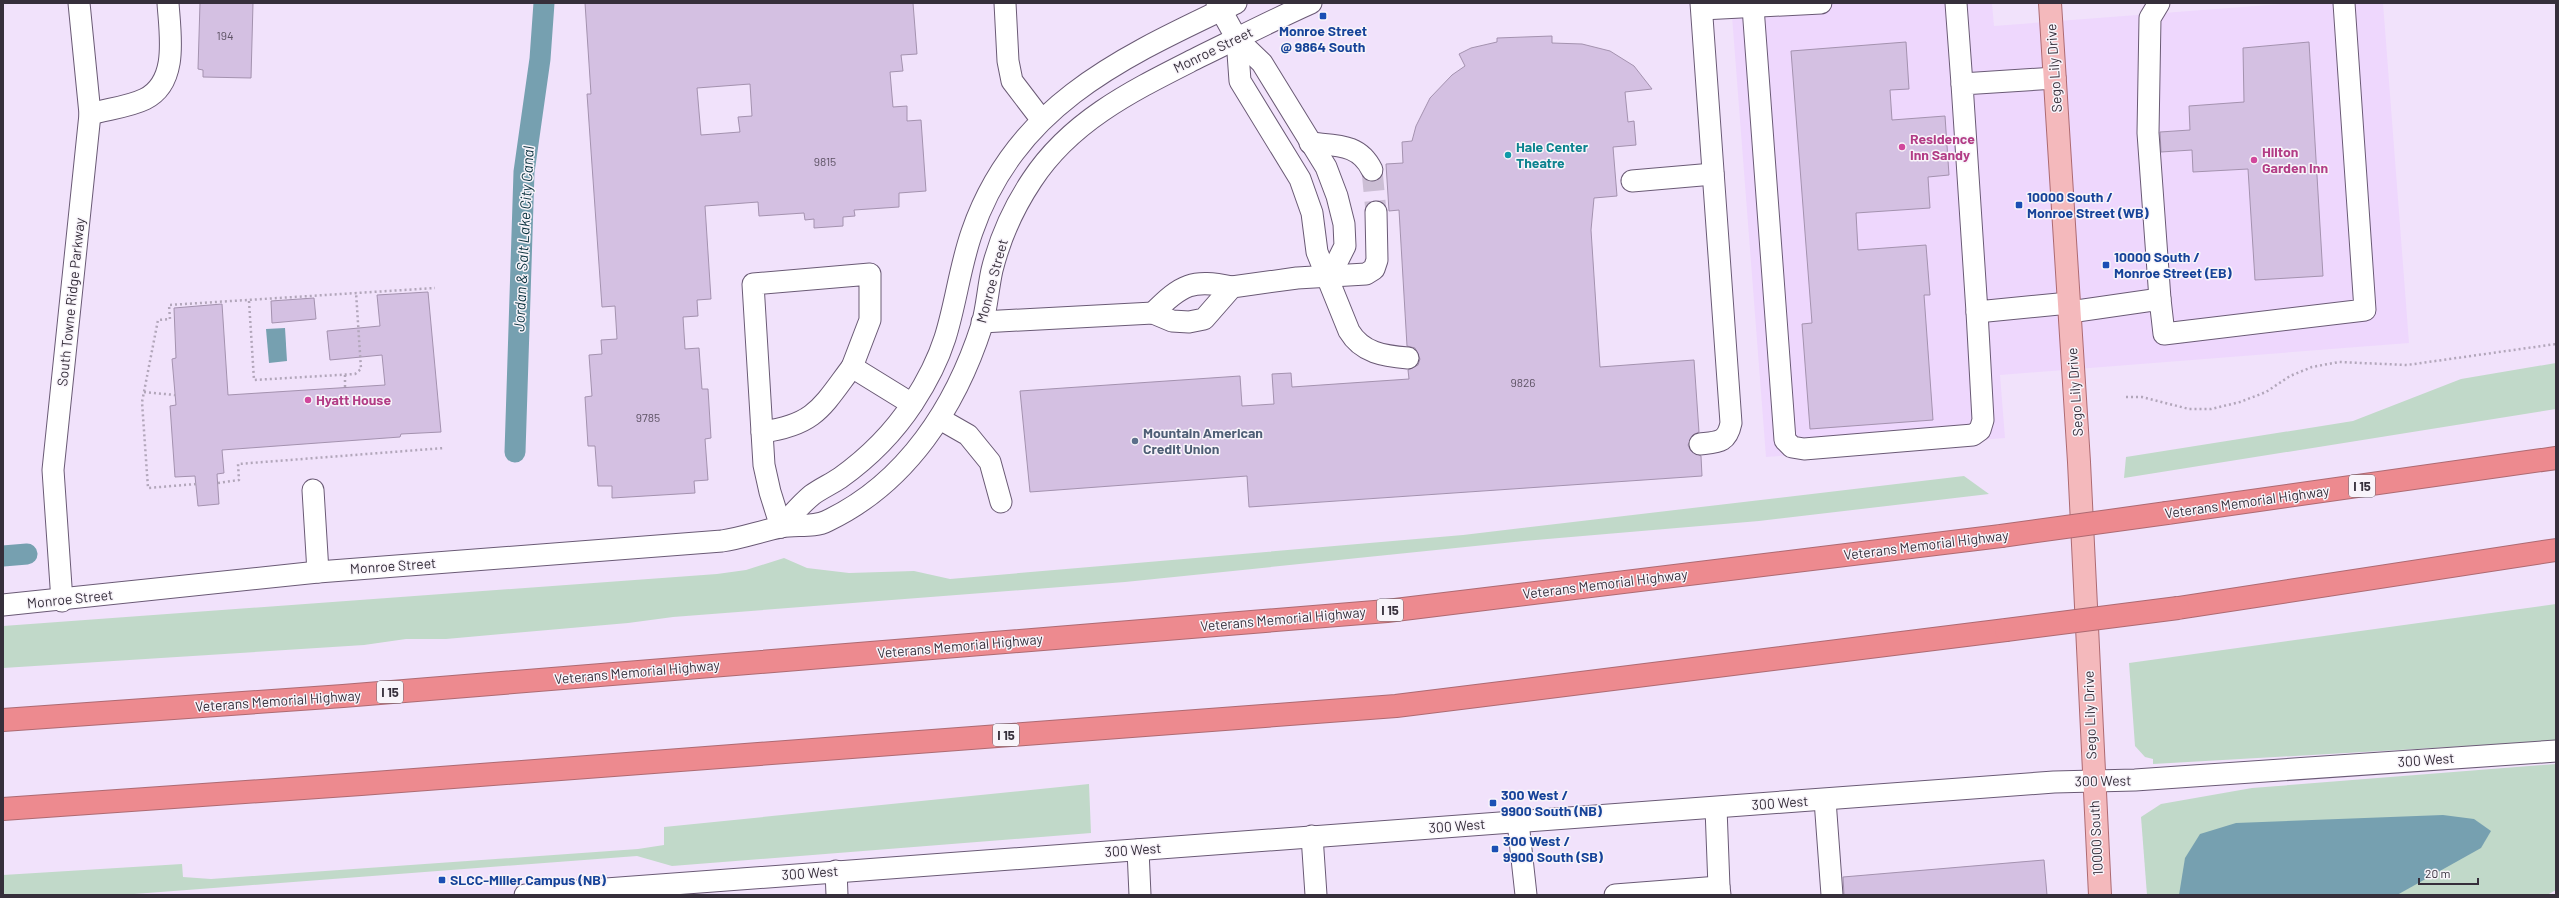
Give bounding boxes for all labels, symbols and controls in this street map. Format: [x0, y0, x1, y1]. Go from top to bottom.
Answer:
marker: Monroe Street @ 9864 South [1318, 11, 1328, 21]
place label: Monroe Street @ 9864 South [1279, 22, 1367, 55]
street label: Monroe Street [1170, 23, 1255, 76]
street label: Sego Lily Drive [2042, 23, 2065, 113]
house number: 194 [216, 28, 234, 42]
place label: Residence Inn Sandy [1910, 130, 1975, 163]
place label: Hale Center Theatre [1516, 138, 1589, 171]
marker: Residence Inn Sandy [1897, 142, 1907, 152]
place label: Hilton Garden Inn [2262, 143, 2328, 176]
water label: Jordan & Salt Lake City Canal [509, 145, 537, 332]
marker: Hale Center Theatre [1503, 150, 1513, 160]
house number: 9815 [814, 154, 836, 168]
marker: Hilton Garden Inn [2249, 155, 2259, 165]
place label: 10000 South / Monroe Street (WB) [2027, 188, 2149, 221]
marker: 10000 South / Monroe Street (WB) [2014, 200, 2024, 210]
street label: South Towne Ridge Parkway [53, 216, 88, 387]
street label: Monroe Street [972, 237, 1011, 325]
place label: 10000 South / Monroe Street (EB) [2114, 248, 2232, 281]
marker: 10000 South / Monroe Street (EB) [2101, 260, 2111, 270]
street label: Sego Lily Drive [2063, 347, 2086, 437]
house number: 9826 [1510, 375, 1536, 389]
place label: Hyatt House [316, 391, 391, 408]
marker: Hyatt House [303, 395, 313, 405]
house number: 9785 [636, 410, 660, 424]
place label: Mountain American Credit Union [1143, 424, 1263, 457]
marker: Mountain American Credit Union [1130, 436, 1140, 446]
road number: I 15 [2349, 475, 2375, 497]
street label: Veterans Memorial Highway [2164, 481, 2331, 521]
street label: Veterans Memorial Highway [1842, 526, 2010, 563]
street label: Monroe Street [349, 554, 437, 577]
street label: Veterans Memorial Highway [1521, 565, 1689, 602]
street label: Monroe Street [26, 586, 114, 611]
road number: I 15 [1377, 599, 1403, 621]
street label: Veterans Memorial Highway [1199, 603, 1367, 634]
street label: Veterans Memorial Highway [876, 630, 1044, 661]
street label: Veterans Memorial Highway [553, 656, 721, 687]
street label: Sego Lily Drive [2079, 670, 2100, 760]
road number: I 15 [377, 681, 403, 703]
street label: Veterans Memorial Highway [195, 686, 362, 715]
road number: I 15 [993, 724, 1019, 746]
street label: 300 West [2397, 749, 2455, 770]
street label: 300 West [2075, 772, 2131, 789]
place label: 300 West / 9900 South (NB) [1501, 786, 1602, 819]
street label: 300 West [1751, 792, 1809, 813]
marker: 300 West / 9900 South (NB) [1488, 798, 1498, 808]
street label: 10000 South [2085, 800, 2106, 876]
street label: 300 West [1428, 815, 1486, 836]
place label: 300 West / 9900 South (SB) [1503, 832, 1603, 865]
street label: 300 West [1104, 839, 1162, 860]
marker: 300 West / 9900 South (SB) [1490, 844, 1500, 854]
scale bar [2419, 860, 2478, 886]
street label: 300 West [781, 862, 839, 883]
text: 20 m [2425, 866, 2451, 880]
place label: SLCC-Miller Campus (NB) [450, 871, 606, 888]
marker: SLCC-Miller Campus (NB) [437, 875, 447, 885]

